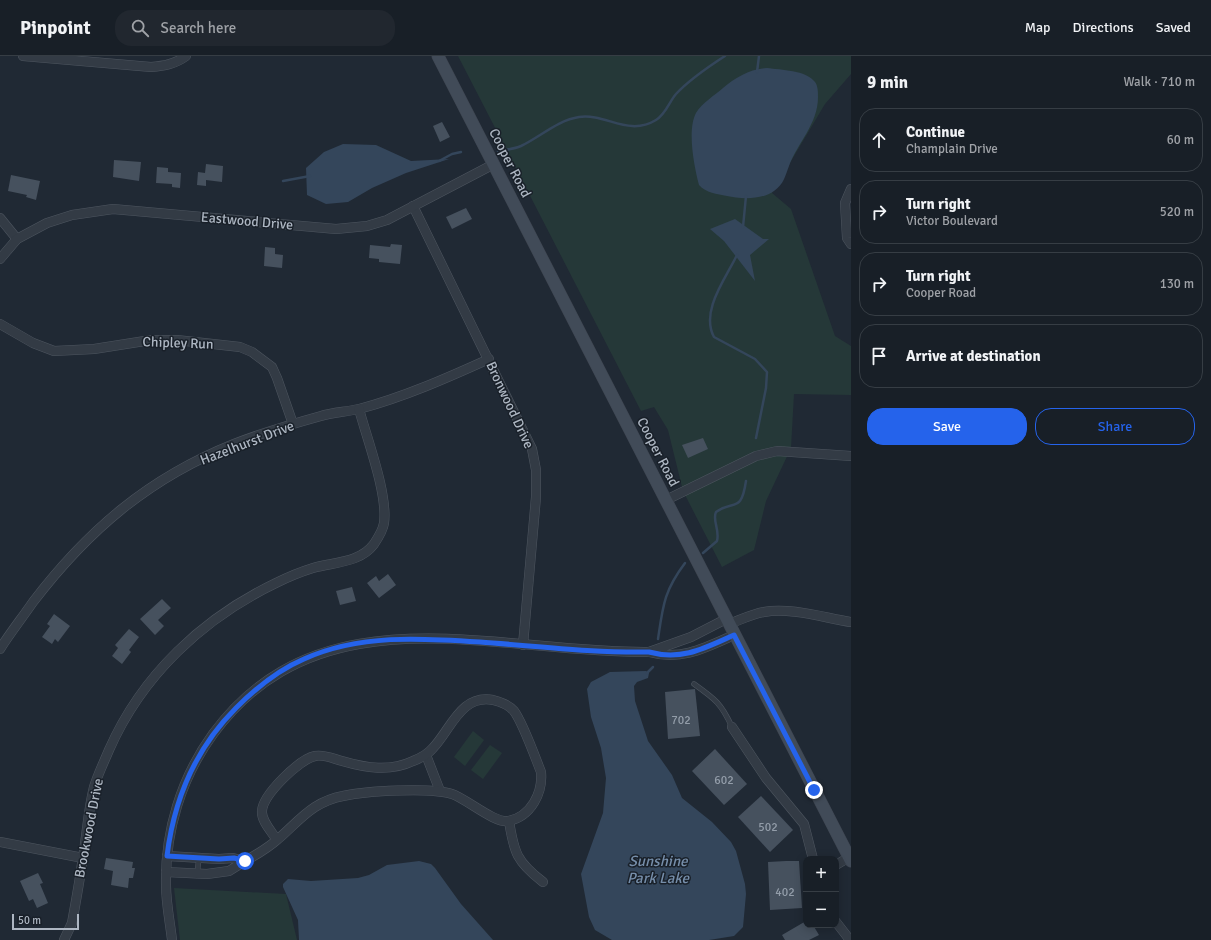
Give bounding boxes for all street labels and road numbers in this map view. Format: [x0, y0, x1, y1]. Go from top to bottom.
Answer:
street label: Cooper Road [485, 125, 535, 201]
street label: Eastwood Drive [200, 209, 294, 233]
street label: Chipley Run [142, 333, 214, 353]
street label: Bronwood Drive [482, 359, 538, 451]
street label: Cooper Road [633, 414, 683, 490]
street label: Hazelhurst Drive [197, 417, 297, 469]
street label: Brookwood Drive [71, 777, 107, 879]

